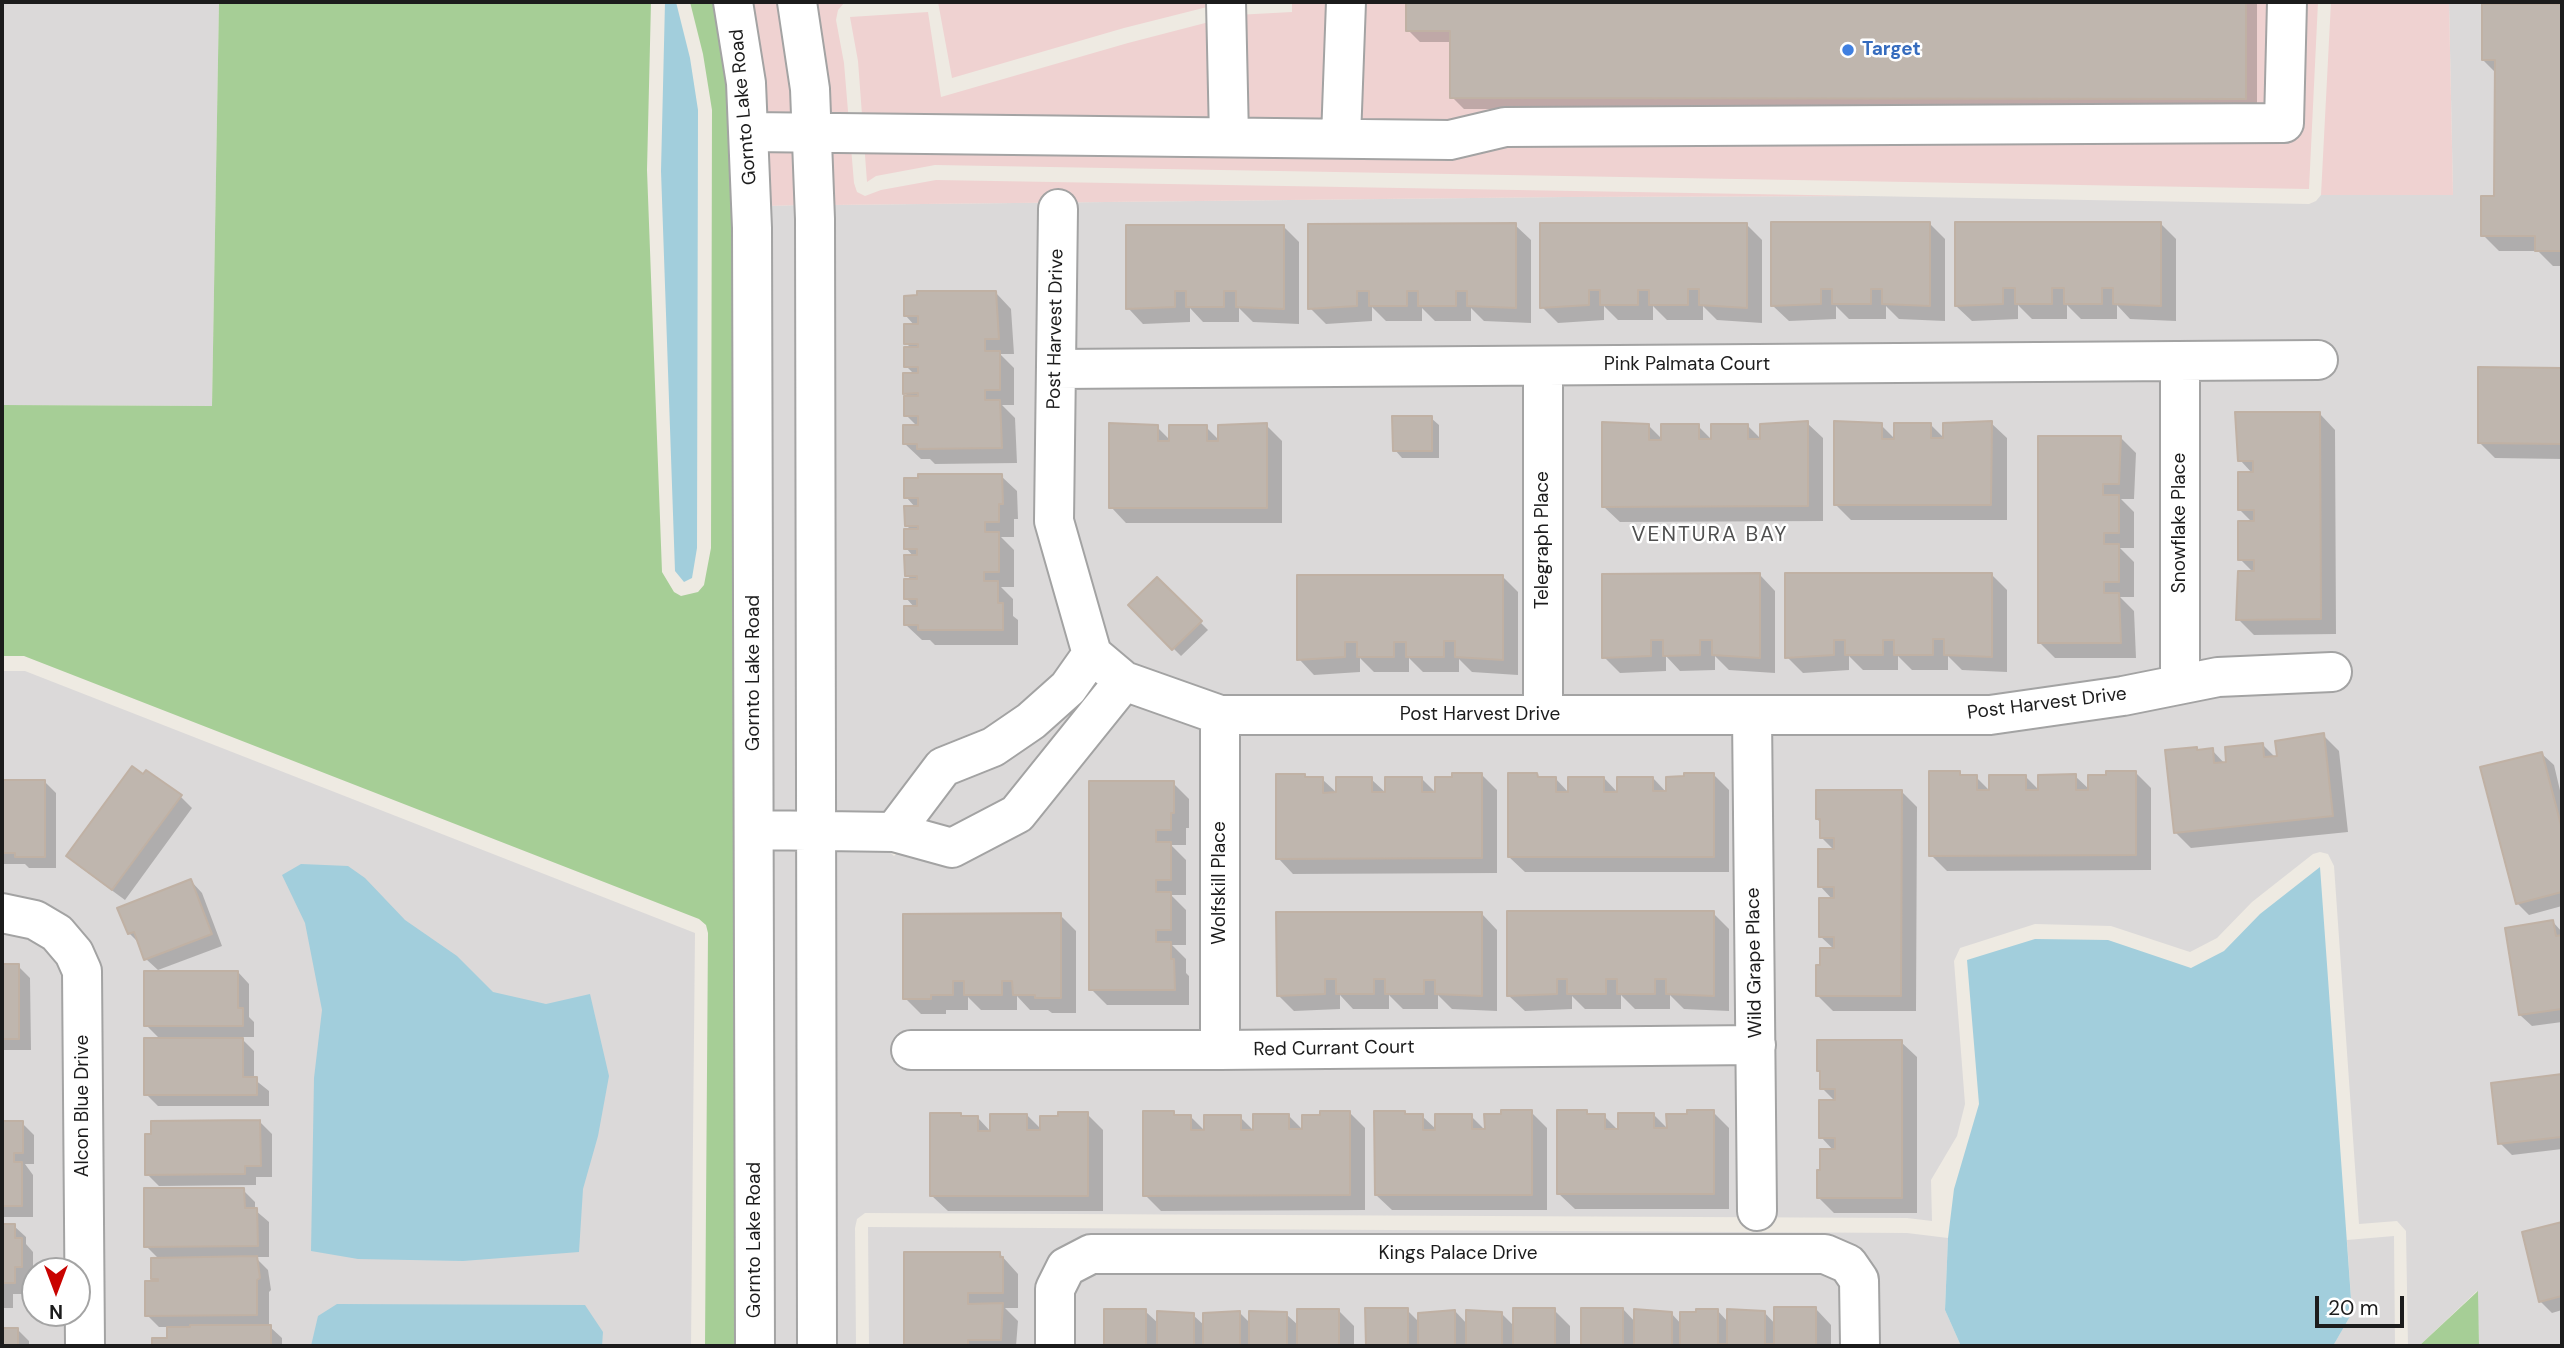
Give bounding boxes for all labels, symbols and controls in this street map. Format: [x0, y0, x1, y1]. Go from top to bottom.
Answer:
street label: Gornto Lake Road [726, 28, 762, 186]
place label: Target [1862, 39, 1921, 61]
marker: Target [1840, 42, 1856, 58]
street label: Post Harvest Drive [1043, 249, 1069, 409]
street label: Pink Palmata Court [1604, 354, 1770, 376]
street label: Snowflake Place [2169, 453, 2191, 593]
street label: Telegraph Place [1532, 471, 1554, 609]
district label: VENTURA BAY [1633, 522, 1787, 548]
street label: Gornto Lake Road [743, 595, 765, 751]
street label: Post Harvest Drive [1966, 683, 2128, 725]
street label: Post Harvest Drive [1400, 704, 1560, 726]
street label: Wolfskill Place [1209, 821, 1231, 945]
street label: Wild Grape Place [1742, 887, 1768, 1039]
street label: Alcon Blue Drive [72, 1035, 94, 1177]
street label: Red Currant Court [1253, 1036, 1415, 1062]
street label: Gornto Lake Road [744, 1162, 766, 1318]
street label: Kings Palace Drive [1379, 1243, 1537, 1265]
north arrow [21, 1257, 91, 1327]
scale bar [2319, 1282, 2408, 1326]
text: 20 m [2328, 1294, 2379, 1322]
text: N [49, 1299, 63, 1324]

